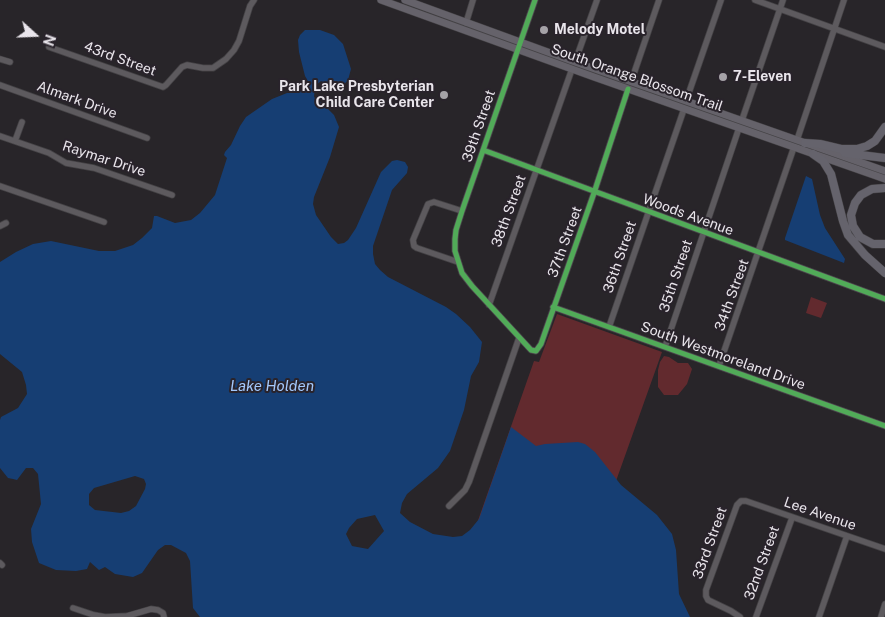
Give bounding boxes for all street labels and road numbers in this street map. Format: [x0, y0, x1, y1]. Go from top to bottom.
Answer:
street label: 43rd Street [82, 38, 158, 80]
street label: South Orange Blossom Trail [549, 41, 725, 115]
street label: Almark Drive [35, 78, 119, 122]
street label: 39th Street [459, 88, 499, 164]
street label: Raymar Drive [60, 138, 148, 180]
street label: 38th Street [488, 173, 530, 249]
street label: Woods Avenue [640, 191, 736, 239]
street label: 37th Street [544, 204, 586, 280]
street label: 36th Street [600, 219, 640, 295]
street label: 35th Street [656, 238, 696, 314]
street label: 34th Street [711, 257, 753, 333]
street label: South Westmoreland Drive [638, 318, 808, 394]
street label: Lee Avenue [782, 494, 858, 534]
street label: 33rd Street [689, 505, 731, 581]
street label: 32nd Street [741, 524, 783, 602]

